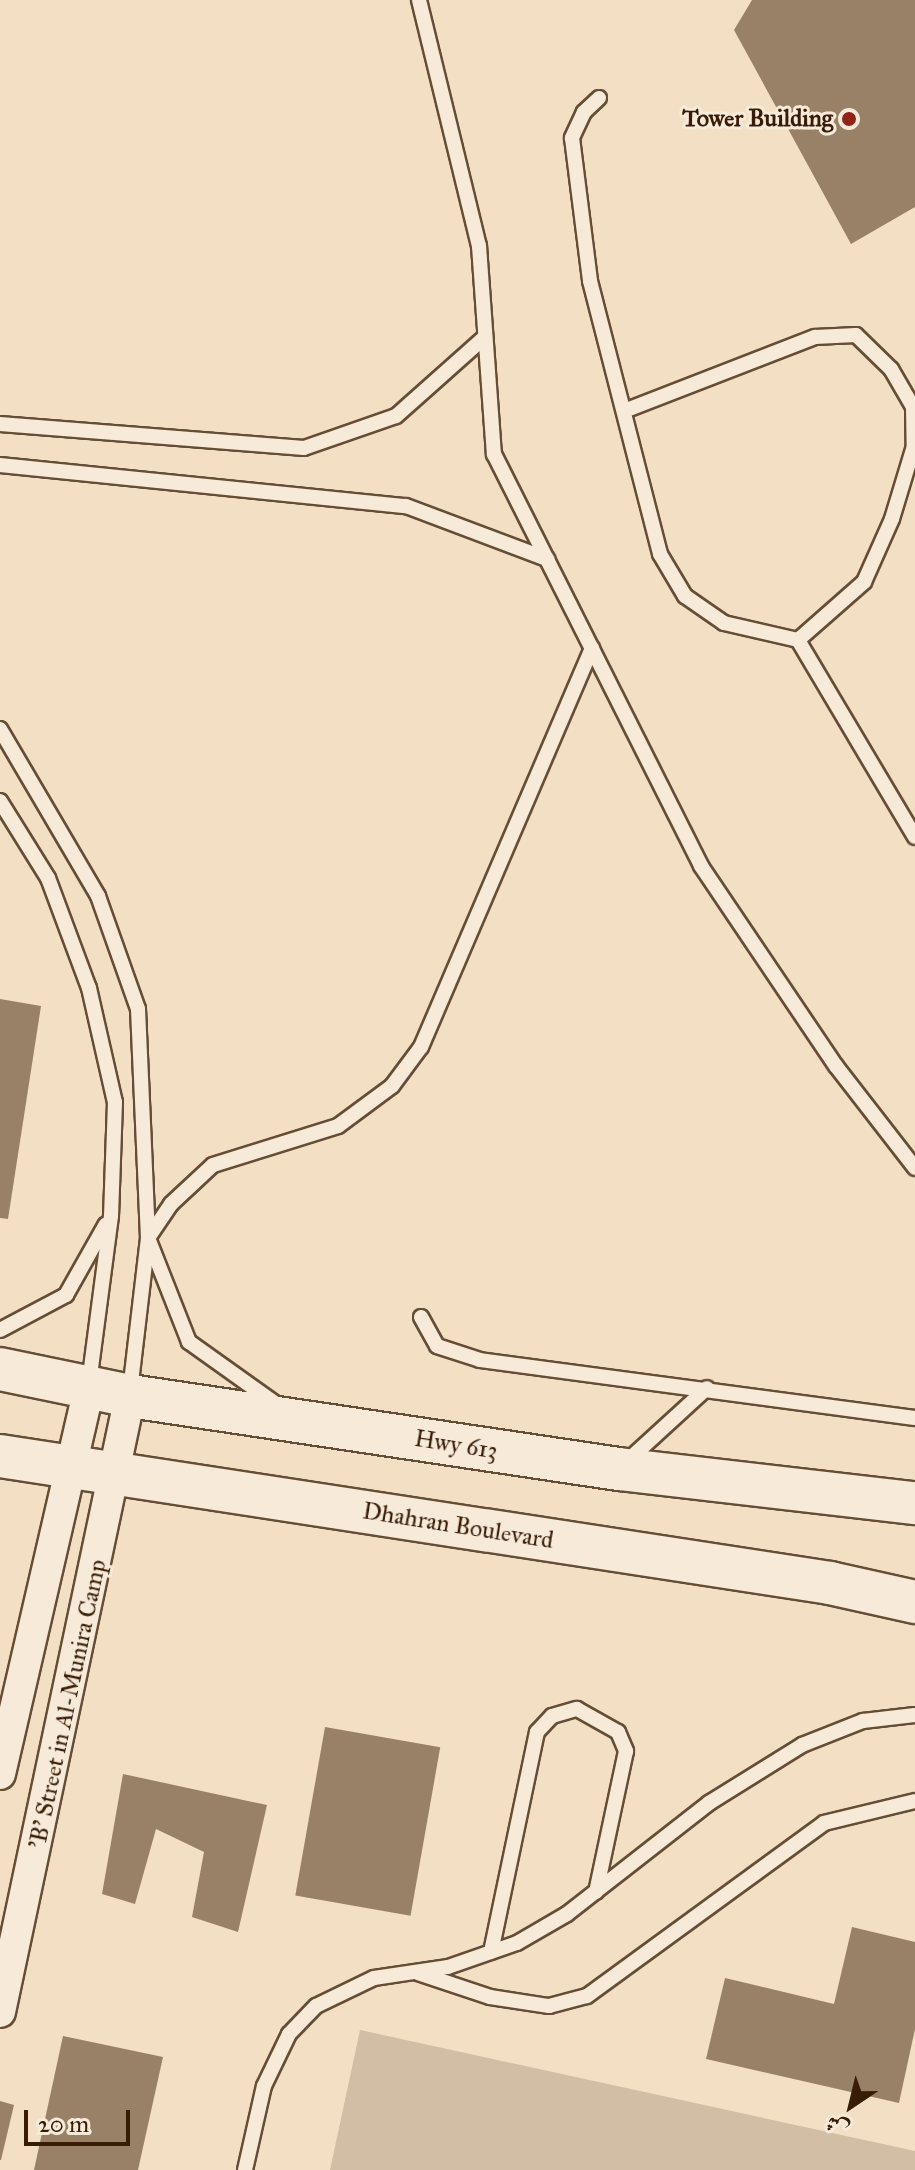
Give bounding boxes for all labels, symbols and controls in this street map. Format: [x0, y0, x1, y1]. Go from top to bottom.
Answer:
place label: Tower Building [682, 105, 833, 133]
marker: Tower Building [840, 110, 858, 128]
street label: Hwy 613 [412, 1424, 500, 1466]
street label: Dhahran Boulevard [361, 1497, 555, 1555]
street label: 'B' Street in Al-Munira Camp [23, 1557, 113, 1851]
north arrow [811, 2066, 891, 2146]
scale bar [28, 2094, 134, 2144]
text: 20 m [38, 2109, 89, 2139]
text: ش [820, 2109, 854, 2143]

